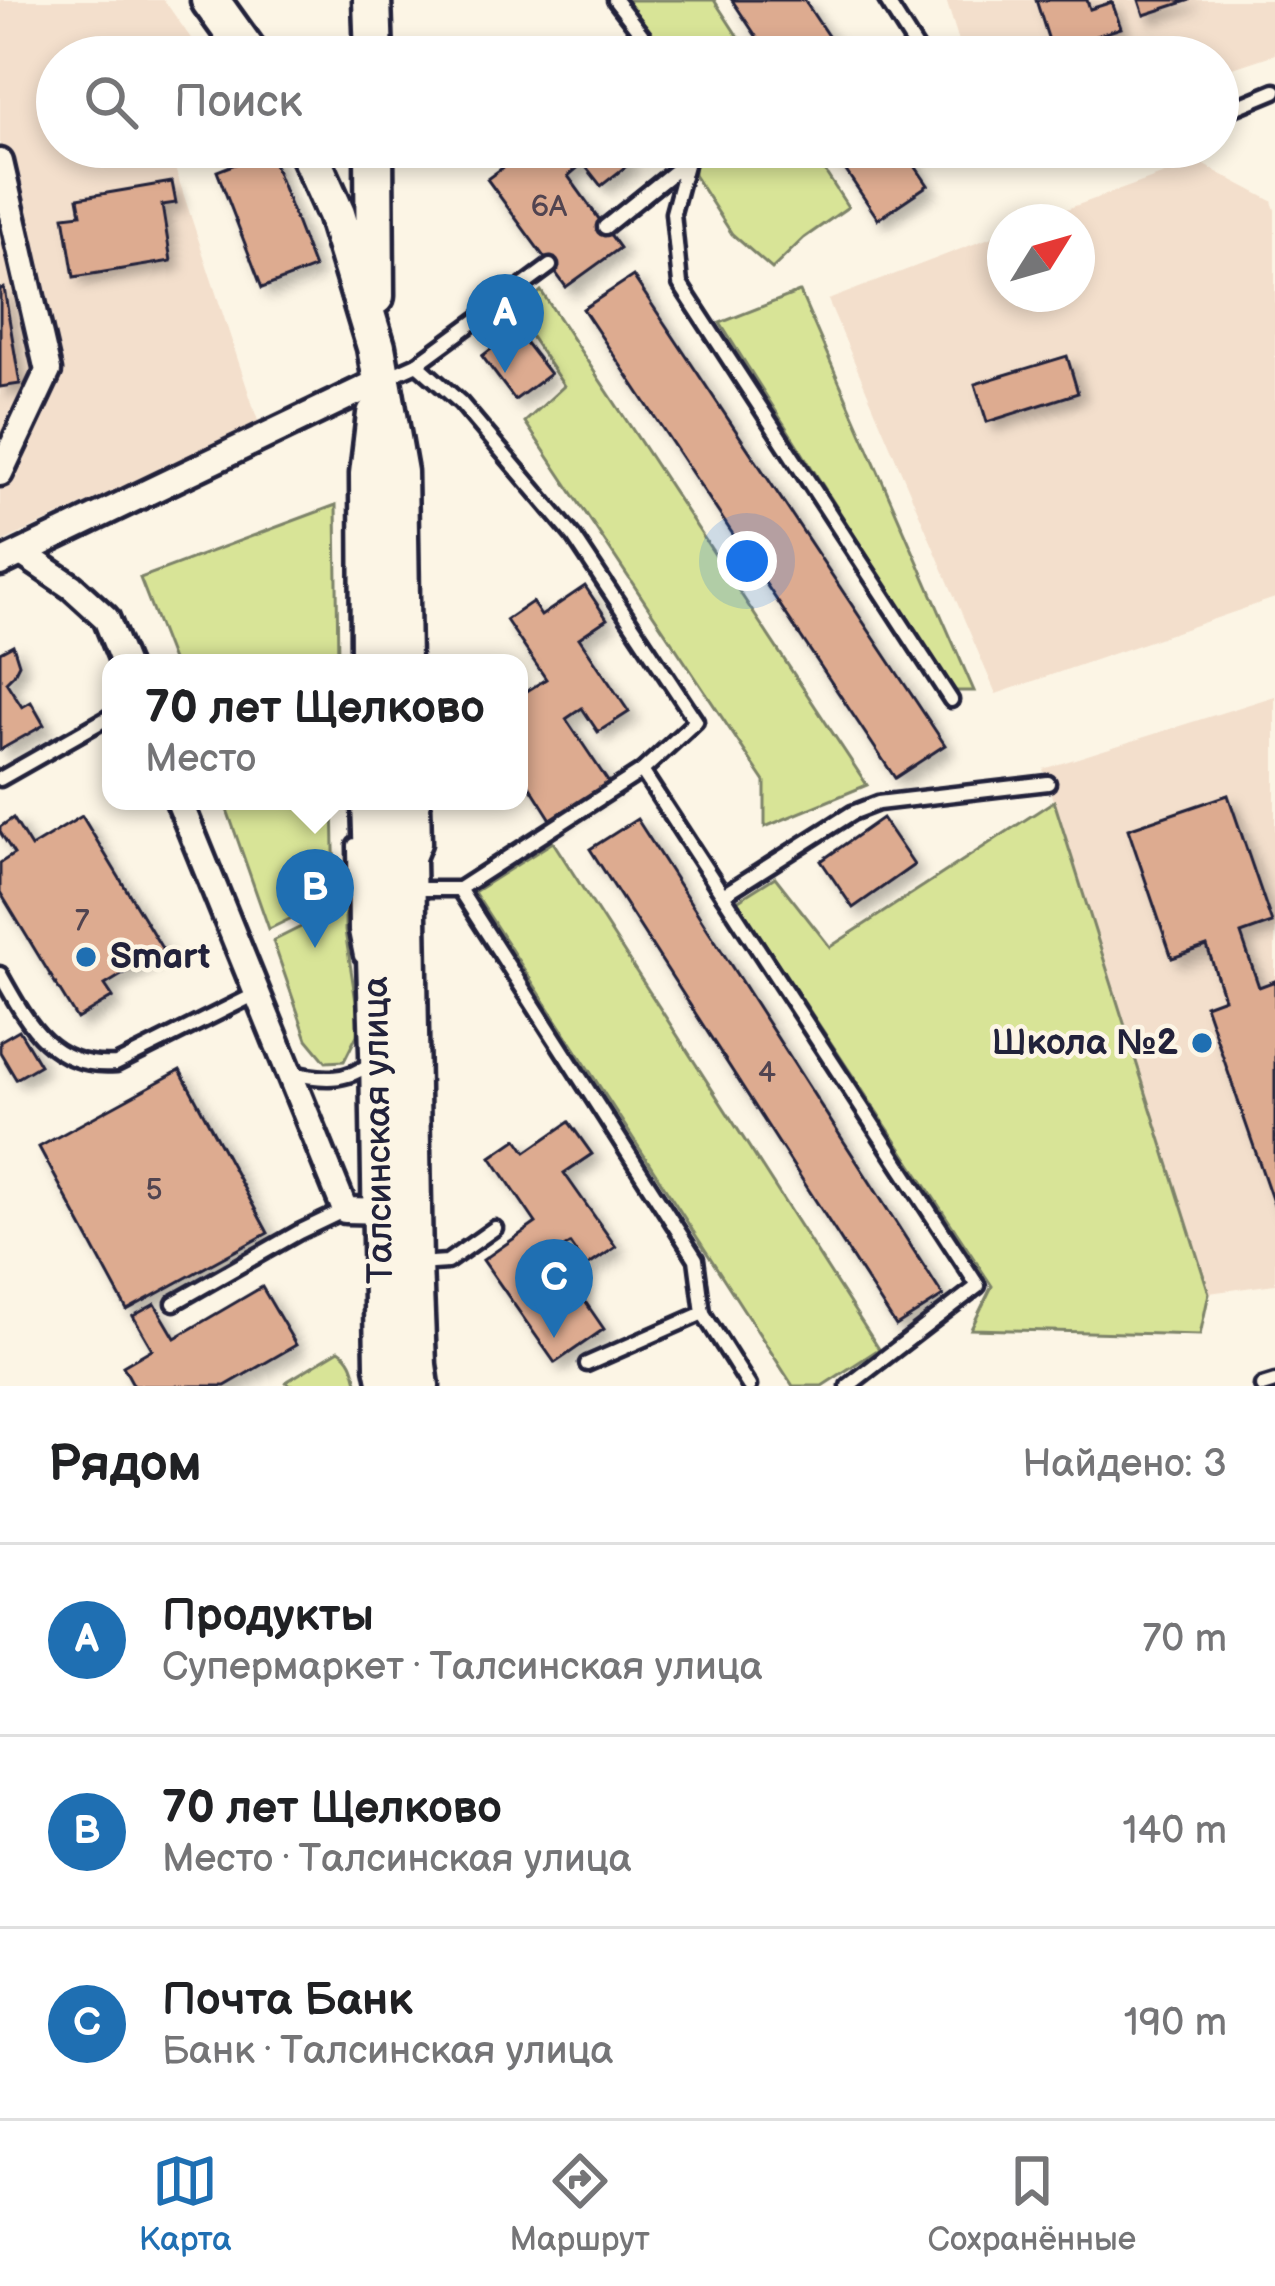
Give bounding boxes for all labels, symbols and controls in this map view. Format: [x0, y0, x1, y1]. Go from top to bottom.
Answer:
search box [36, 36, 1239, 168]
icon: search [78, 69, 144, 135]
text: Поиск [174, 75, 302, 130]
house number: 6А [531, 189, 568, 225]
north arrow [987, 204, 1095, 312]
pin: A [466, 274, 544, 373]
your location [717, 531, 777, 591]
popup [102, 654, 528, 810]
text: 70 лет Щелково [145, 681, 485, 736]
text: Место [145, 736, 256, 783]
pin: B [276, 849, 354, 948]
house number: 7 [75, 903, 90, 939]
place label: Smart [110, 936, 210, 979]
marker: Smart [73, 944, 99, 970]
street label: Талсинская улица [355, 976, 403, 1284]
place label: Школа №2 [992, 1022, 1178, 1065]
marker: Школа №2 [1189, 1030, 1215, 1056]
house number: 4 [758, 1055, 776, 1091]
house number: 5 [145, 1172, 163, 1208]
pin: C [515, 1239, 593, 1338]
text: Рядом [48, 1434, 202, 1495]
text: Найдено: 3 [1022, 1441, 1227, 1488]
text: Продукты [162, 1589, 374, 1644]
text: A [75, 1616, 99, 1663]
text: 70 m [1142, 1616, 1227, 1663]
text: Супермаркет · Талсинская улица [162, 1644, 763, 1691]
text: 70 лет Щелково [162, 1781, 502, 1836]
text: B [73, 1808, 101, 1855]
text: 140 m [1122, 1808, 1227, 1855]
text: Место · Талсинская улица [162, 1836, 632, 1883]
text: Почта Банк [162, 1973, 413, 2028]
text: C [73, 2000, 101, 2047]
text: 190 m [1124, 2000, 1227, 2047]
text: Банк · Талсинская улица [162, 2028, 614, 2075]
tab: Карта [139, 2148, 232, 2260]
tab: Маршрут [510, 2148, 650, 2260]
tab: Сохранённые [928, 2148, 1136, 2260]

